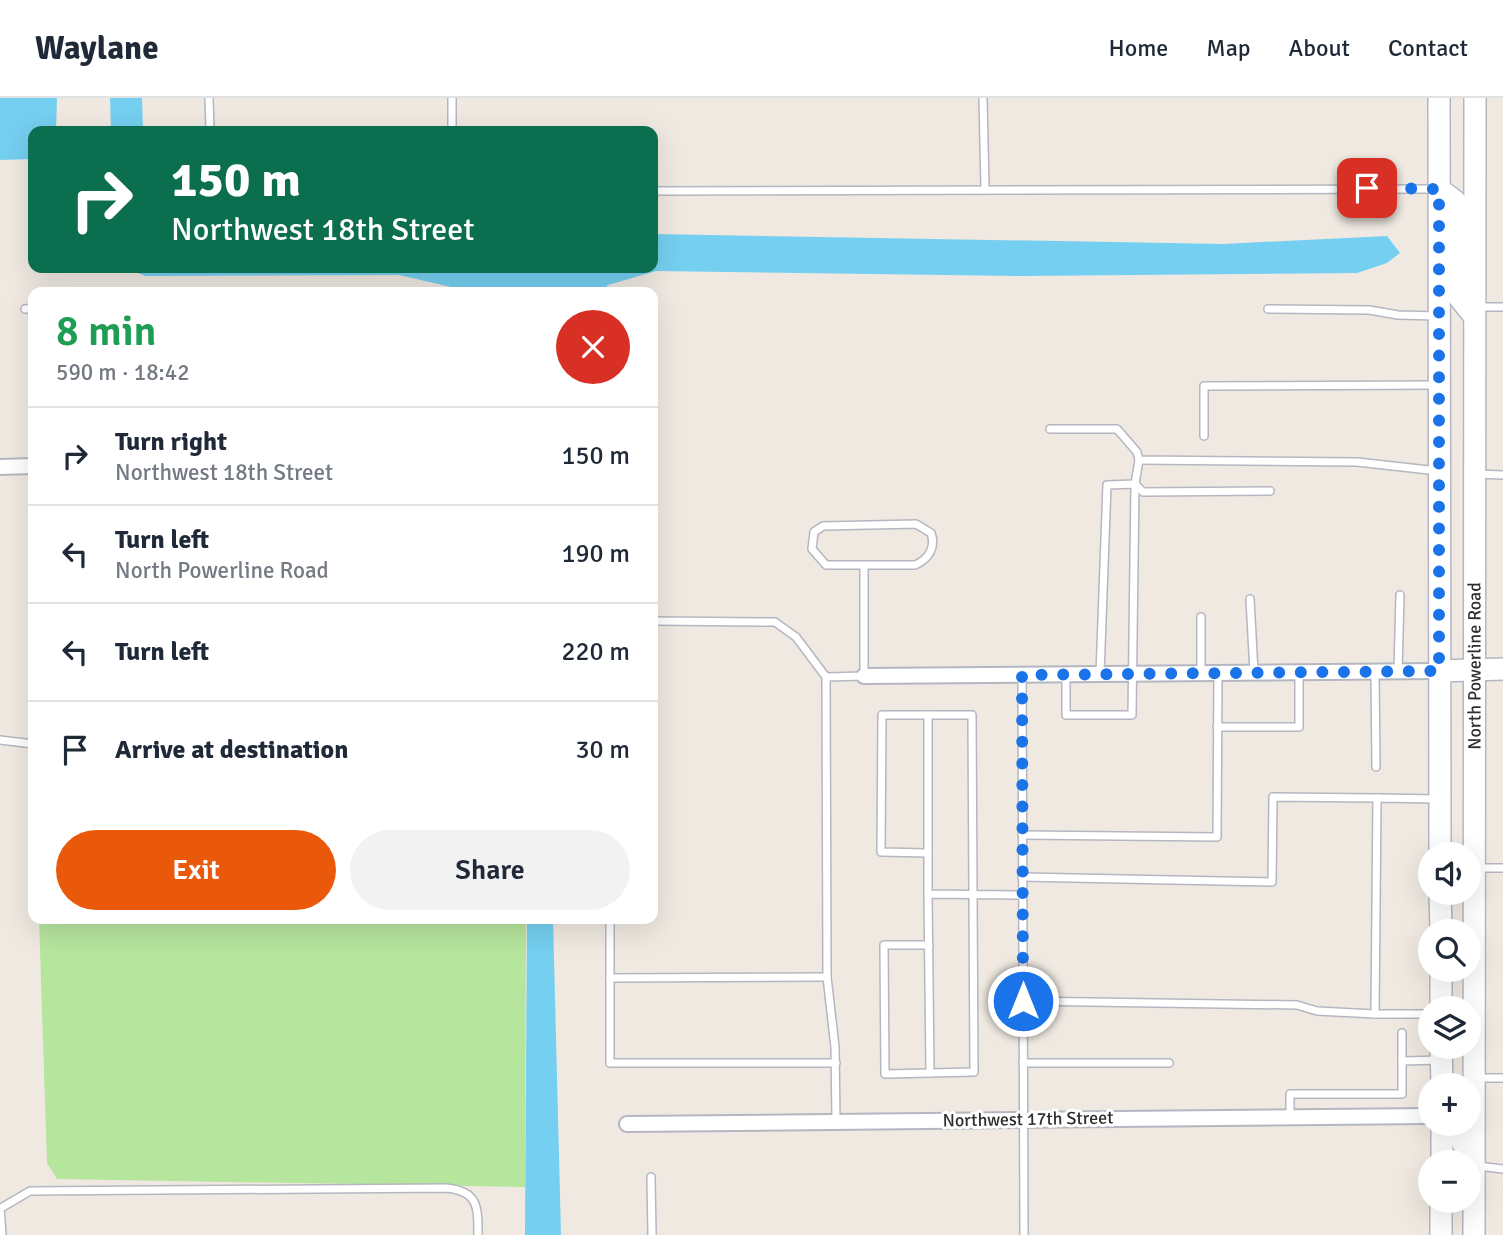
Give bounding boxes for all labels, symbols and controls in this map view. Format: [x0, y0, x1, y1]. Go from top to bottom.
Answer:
text: Waylane [35, 28, 159, 69]
text: Home [1108, 33, 1168, 63]
text: Map [1206, 33, 1251, 63]
text: About [1289, 33, 1350, 63]
text: Contact [1388, 33, 1468, 63]
text: 150 m [171, 150, 301, 210]
icon: right [56, 154, 147, 245]
pin [1337, 158, 1397, 218]
icon: arrive [1348, 169, 1386, 207]
text: Northwest 18th Street [171, 210, 475, 249]
text: 8 min [56, 306, 157, 357]
button: close [556, 310, 630, 384]
text: 590 m · 18:42 [56, 358, 190, 387]
text: Turn right [115, 426, 227, 458]
icon: right [56, 437, 94, 475]
text: 150 m [561, 440, 630, 472]
text: Northwest 18th Street [115, 458, 333, 487]
text: Turn left [115, 524, 209, 556]
icon: left [56, 535, 94, 573]
text: 190 m [561, 538, 630, 570]
text: North Powerline Road [115, 556, 329, 585]
street label: North Powerline Road [1463, 582, 1486, 750]
icon: left [56, 633, 94, 671]
text: Turn left [115, 636, 209, 668]
text: 220 m [561, 636, 630, 668]
icon: arrive [56, 731, 94, 769]
text: Arrive at destination [115, 734, 348, 766]
text: 30 m [575, 734, 630, 766]
button: Exit [56, 830, 336, 910]
button: Share [350, 830, 630, 910]
map controls [1418, 842, 1481, 1213]
button: sound [1418, 842, 1481, 905]
button: search [1418, 919, 1481, 982]
position arrow [986, 964, 1060, 1038]
button: layers [1418, 996, 1481, 1059]
button: + [1418, 1073, 1481, 1136]
street label: Northwest 17th Street [942, 1107, 1114, 1131]
button: − [1418, 1150, 1481, 1213]

